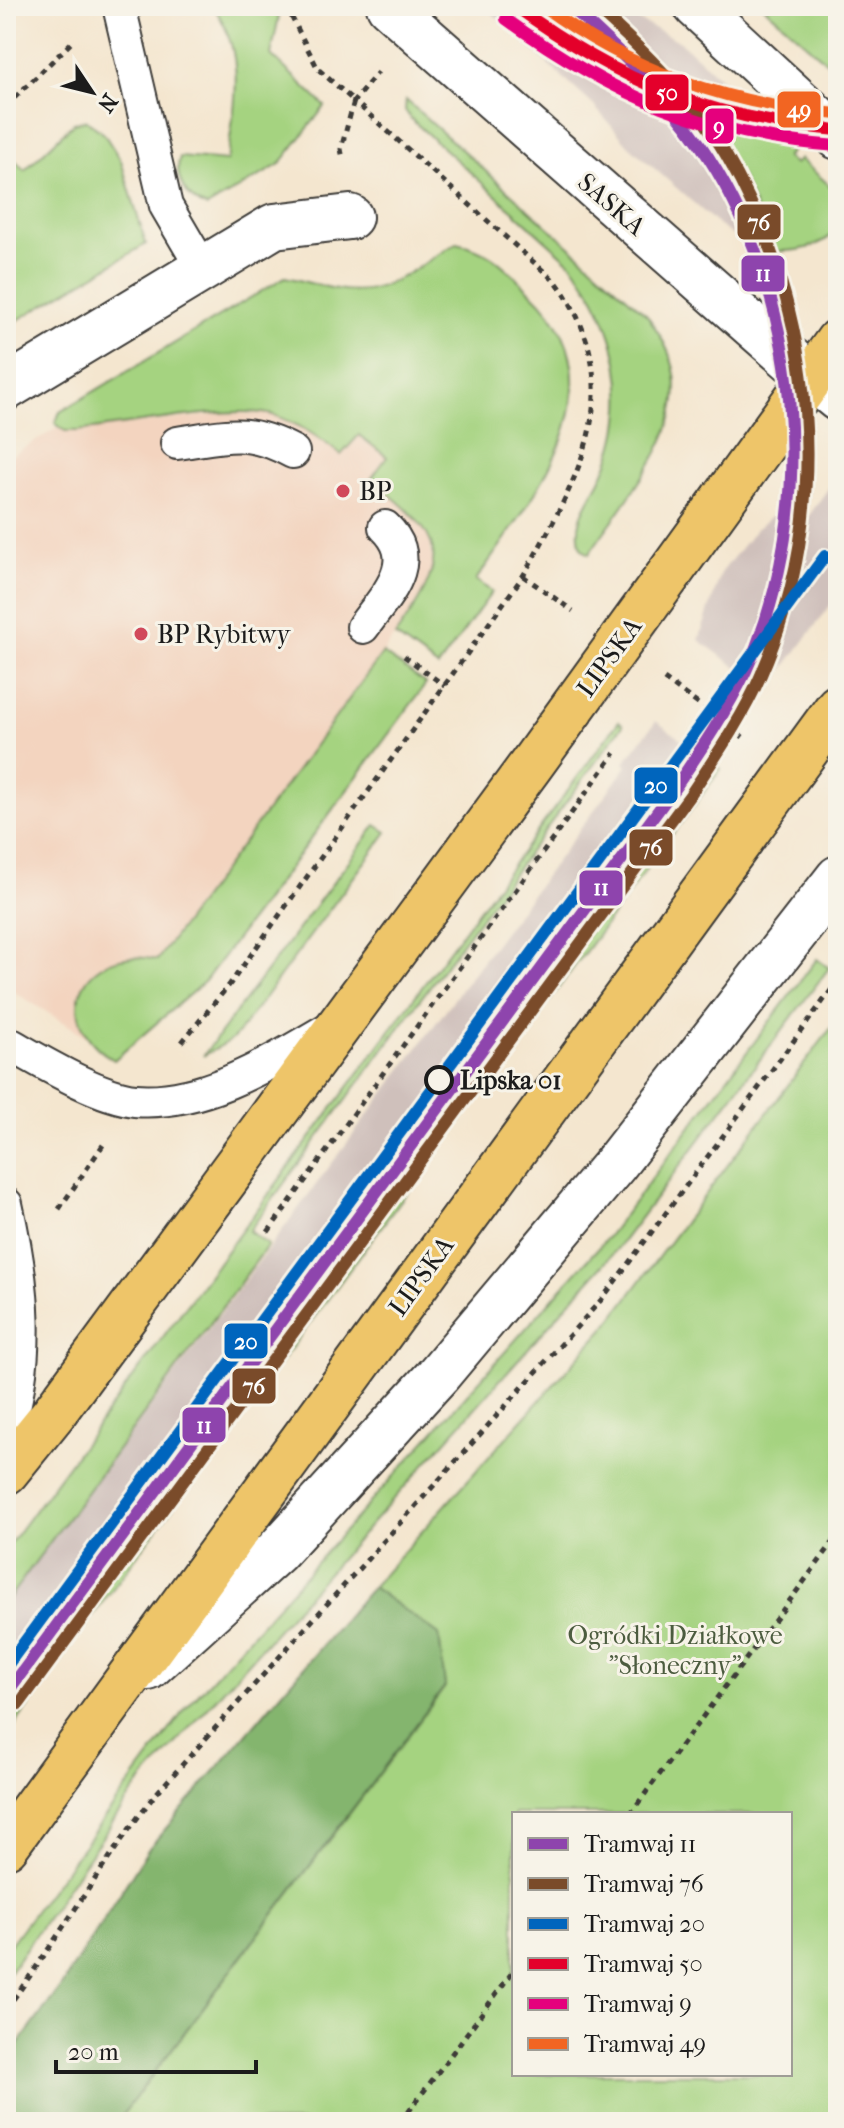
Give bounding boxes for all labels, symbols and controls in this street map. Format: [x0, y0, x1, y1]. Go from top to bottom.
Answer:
north arrow [52, 52, 132, 132]
line badge: 50 [644, 73, 690, 112]
text: 50 [656, 80, 678, 106]
text: N [92, 89, 123, 117]
line badge: 49 [776, 90, 822, 129]
text: 49 [786, 97, 811, 123]
line badge: 9 [704, 107, 735, 145]
text: 9 [712, 114, 725, 140]
street label: SASKA [572, 167, 653, 243]
line badge: 76 [736, 203, 782, 241]
text: 76 [747, 210, 771, 236]
line badge: 11 [740, 254, 786, 293]
text: 11 [755, 261, 771, 287]
place label: BP [359, 476, 392, 507]
marker: BP [334, 482, 352, 500]
street label: LIPSKA [570, 611, 649, 703]
place label: BP Rybitwy [157, 619, 291, 650]
marker: BP Rybitwy [132, 625, 150, 643]
line badge: 20 [633, 766, 679, 805]
text: 20 [644, 773, 668, 799]
line badge: 76 [628, 828, 674, 867]
text: 76 [639, 835, 663, 861]
line badge: 11 [578, 869, 624, 907]
text: 11 [593, 875, 609, 901]
place label: Lipska 01 [460, 1065, 561, 1096]
marker: Lipska 01 [425, 1066, 453, 1094]
street label: LIPSKA [382, 1230, 461, 1322]
line badge: 20 [223, 1322, 269, 1360]
text: 20 [234, 1329, 258, 1355]
line badge: 76 [231, 1367, 277, 1405]
text: 76 [242, 1374, 266, 1400]
line badge: 11 [181, 1406, 227, 1444]
text: 11 [196, 1413, 212, 1439]
park label: Ogródki Działkowe "Słoneczny" [567, 1620, 783, 1681]
legend [512, 1812, 792, 2076]
text: Tramwaj 11 [584, 1830, 696, 1858]
text: Tramwaj 76 [584, 1870, 705, 1898]
text: Tramwaj 20 [584, 1910, 705, 1938]
text: Tramwaj 50 [584, 1950, 703, 1978]
text: Tramwaj 9 [584, 1990, 692, 2018]
scale bar [56, 2024, 256, 2074]
text: Tramwaj 49 [584, 2030, 706, 2058]
text: 20 m [68, 2038, 119, 2066]

